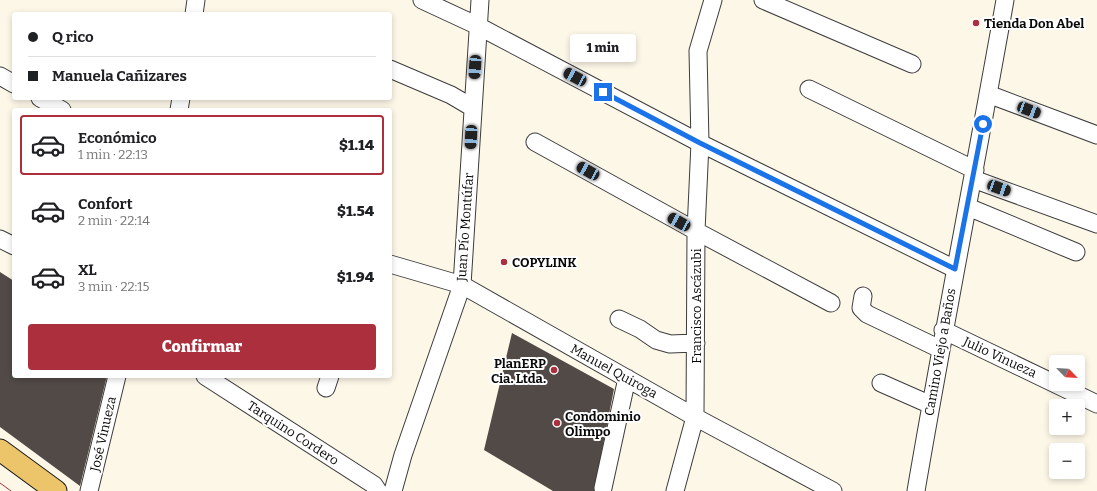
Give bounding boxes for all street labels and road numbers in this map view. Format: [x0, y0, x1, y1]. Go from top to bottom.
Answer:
street label: Juan Pío Montúfar [454, 172, 476, 283]
street label: Francisco Ascázubi [689, 248, 704, 364]
street label: Camino Viejo a Baños [921, 287, 959, 417]
street label: Julio Vinueza [960, 333, 1039, 380]
street label: Manuel Quiroga [568, 341, 660, 401]
street label: José Vinueza [87, 395, 119, 474]
street label: Tarquino Cordero [245, 398, 341, 468]

